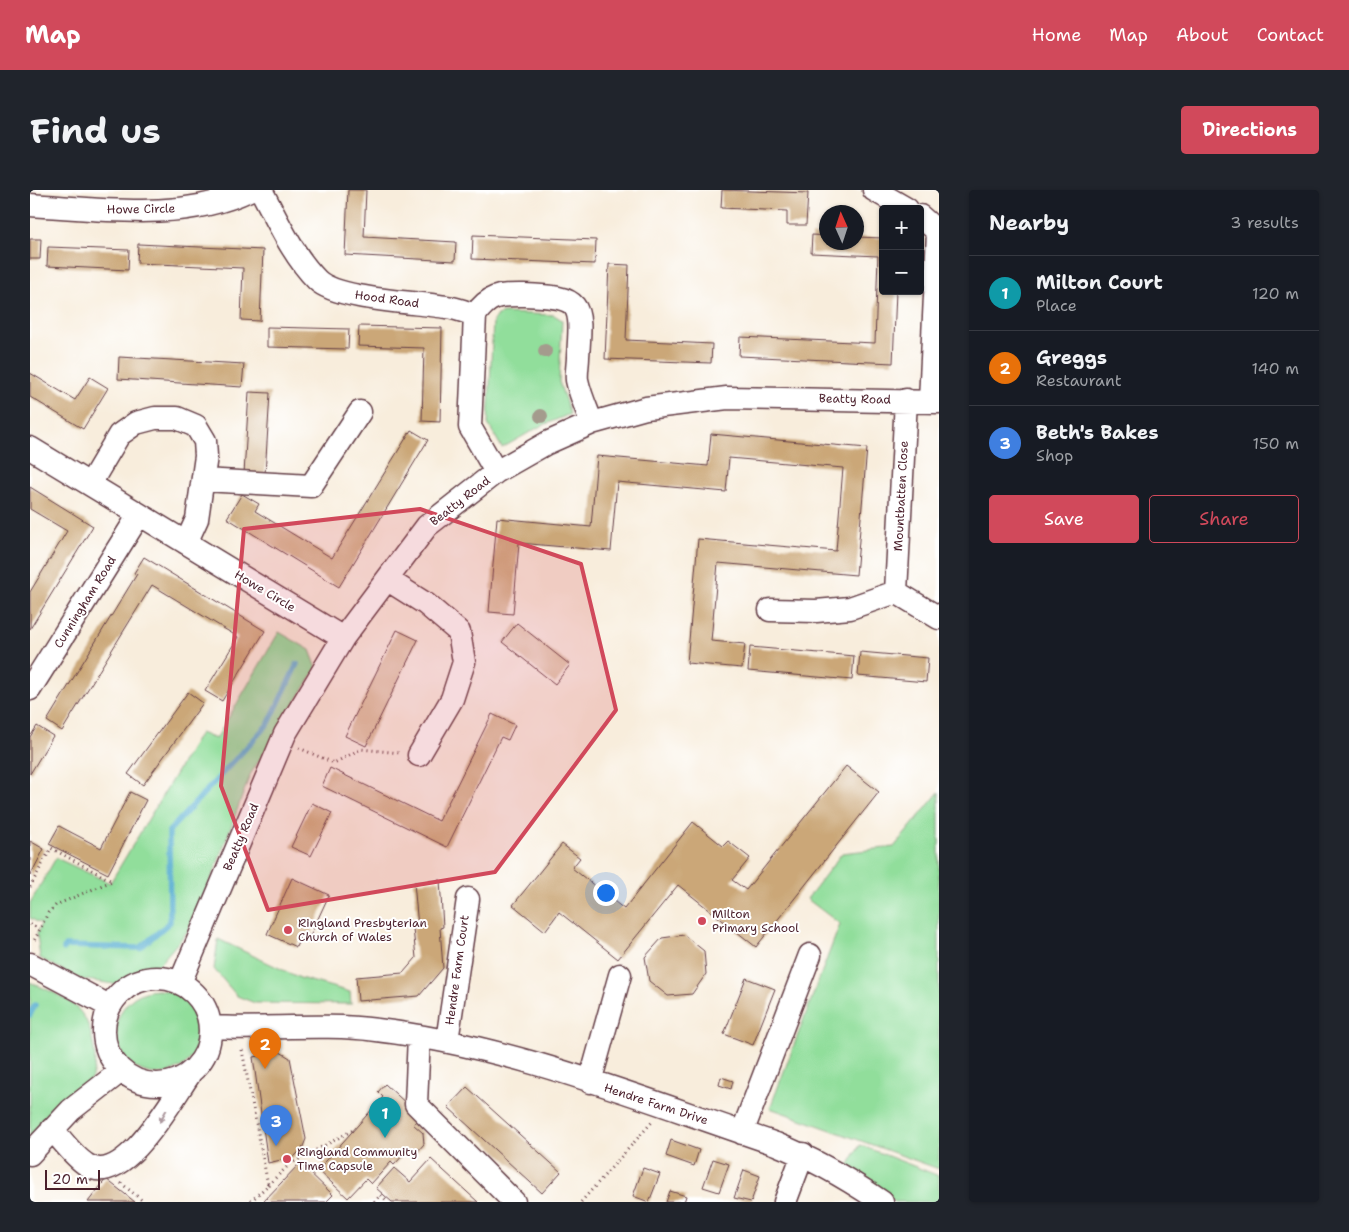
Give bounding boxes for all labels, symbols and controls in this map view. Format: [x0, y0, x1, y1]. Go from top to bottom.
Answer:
text: Map [25, 19, 81, 51]
text: Home [1032, 23, 1081, 47]
text: Map [1109, 23, 1148, 47]
text: About [1176, 23, 1229, 47]
text: Contact [1257, 23, 1324, 47]
button: Directions [1181, 106, 1319, 154]
text: Find us [30, 107, 161, 154]
street label: Howe Circle [107, 200, 176, 218]
north arrow [819, 205, 864, 250]
map controls [879, 205, 924, 295]
button: + [879, 205, 924, 250]
text: Nearby [989, 209, 1069, 237]
text: 3 results [1230, 212, 1299, 233]
button: − [879, 250, 924, 295]
text: Milton Court [1036, 270, 1163, 295]
text: 1 [1001, 283, 1009, 304]
text: 120 m [1252, 283, 1299, 304]
street label: Hood Road [354, 287, 421, 312]
text: Place [1036, 295, 1077, 316]
text: Greggs [1036, 345, 1107, 370]
text: 2 [999, 358, 1011, 379]
text: 140 m [1252, 358, 1299, 379]
text: Restaurant [1036, 370, 1122, 391]
street label: Beatty Road [819, 390, 892, 408]
text: Beth's Bakes [1036, 420, 1159, 445]
text: 3 [999, 433, 1011, 454]
text: 150 m [1252, 433, 1299, 454]
street label: Mountbatten Close [890, 440, 912, 552]
text: Shop [1036, 445, 1073, 466]
street label: Beatty Road [427, 472, 494, 530]
button: Save [989, 495, 1139, 543]
button: Share [1149, 495, 1299, 543]
street label: Cunningham Road [50, 553, 120, 651]
street label: Howe Circle [231, 566, 299, 616]
street label: Beatty Road [220, 800, 263, 873]
your location [593, 880, 619, 906]
place label: Milton Primary School [712, 906, 799, 936]
street label: Hendre Farm Court [441, 914, 473, 1026]
place label: Ringland Presbyterian Church of Wales [298, 915, 427, 945]
marker: Milton Primary School [696, 915, 708, 927]
marker: Ringland Presbyterian Church of Wales [282, 924, 294, 936]
pin: 2 [249, 1028, 281, 1069]
street label: Hendre Farm Drive [602, 1080, 710, 1128]
pin: 1 [369, 1097, 401, 1138]
pin: 3 [260, 1105, 292, 1146]
one-way arrow [158, 1110, 167, 1123]
place label: Ringland Community Time Capsule [297, 1144, 417, 1174]
marker: Ringland Community Time Capsule [281, 1153, 293, 1165]
scale bar [45, 1167, 100, 1190]
text: 20 m [52, 1170, 88, 1188]

